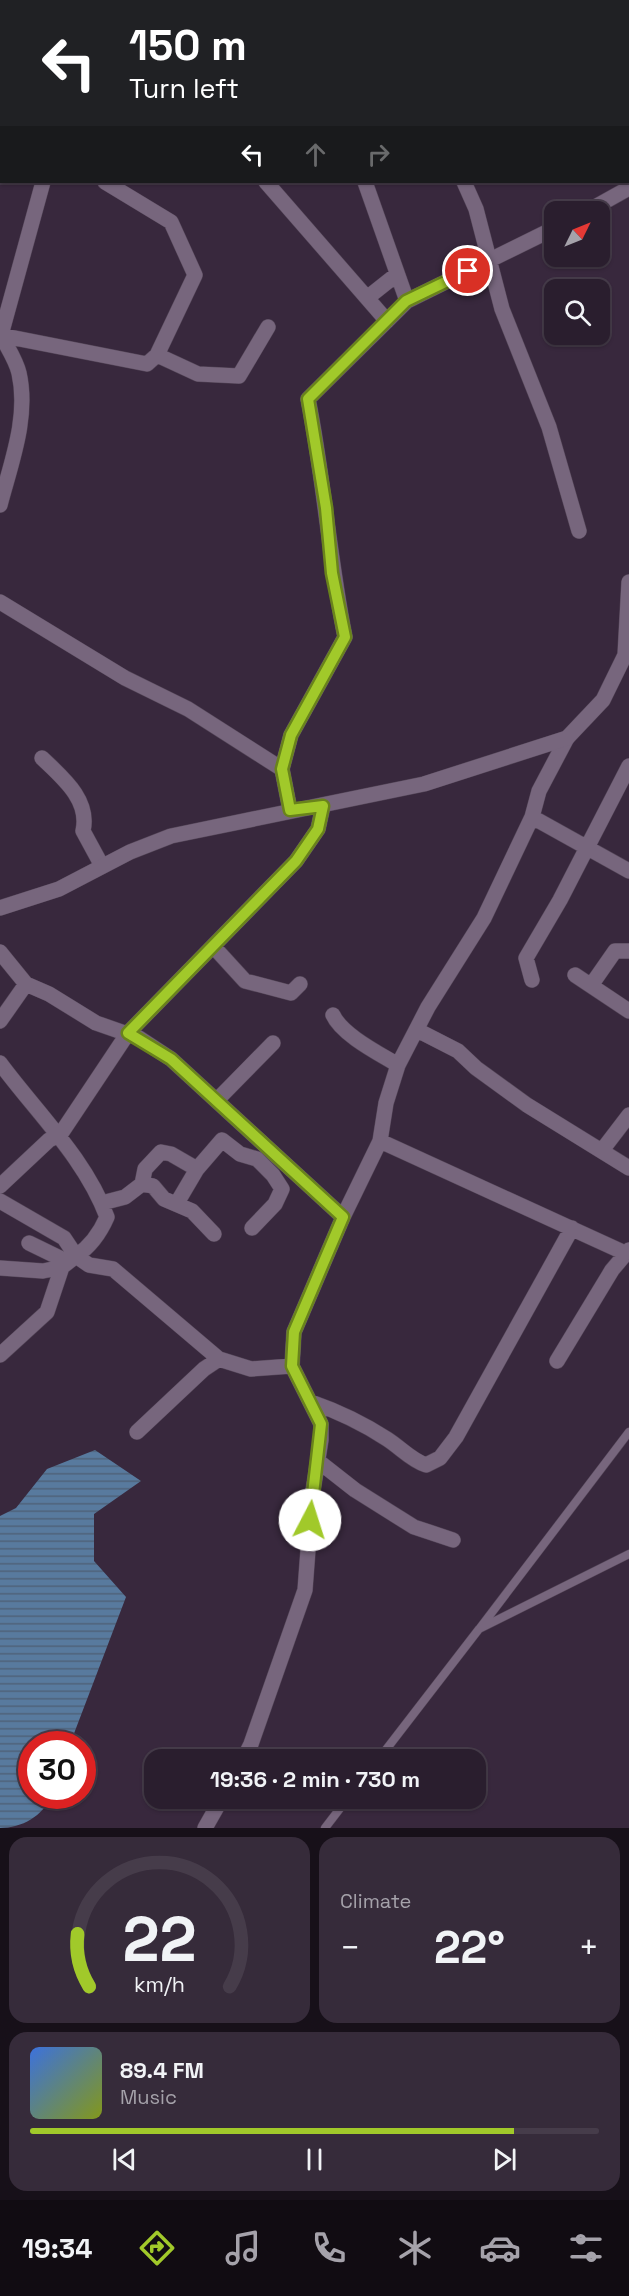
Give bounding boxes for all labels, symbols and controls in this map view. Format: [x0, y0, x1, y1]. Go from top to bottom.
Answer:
text: 150 m [129, 19, 247, 72]
icon: left [30, 24, 108, 102]
text: Turn left [129, 71, 239, 106]
icon: left [236, 138, 269, 171]
icon: ahead [299, 138, 332, 171]
icon: right [362, 138, 395, 171]
north arrow [544, 201, 610, 267]
map controls [544, 201, 610, 345]
pin [442, 245, 493, 296]
icon: arrive [451, 254, 484, 287]
button: search [544, 279, 610, 345]
position arrow [278, 1488, 342, 1552]
speed limit sign: 30 [18, 1731, 96, 1809]
text: 19:36 · 2 min · 730 m [210, 1765, 420, 1793]
text: Climate [340, 1888, 411, 1914]
text: 22 [122, 1900, 197, 1979]
text: 22° [434, 1919, 505, 1976]
text: − [340, 1927, 360, 1969]
text: + [579, 1927, 599, 1969]
text: km/h [134, 1971, 185, 1998]
text: 89.4 FM [120, 2056, 204, 2084]
text: Music [120, 2084, 177, 2110]
icon: previous [108, 2143, 141, 2176]
icon: pause [298, 2143, 331, 2176]
icon: next [488, 2143, 521, 2176]
icon: directions [136, 2227, 178, 2269]
icon: music [222, 2227, 264, 2269]
icon: phone [308, 2227, 350, 2269]
icon: climate [394, 2227, 436, 2269]
icon: car [479, 2227, 521, 2269]
icon: filters [565, 2227, 607, 2269]
text: 19:34 [22, 2231, 92, 2266]

